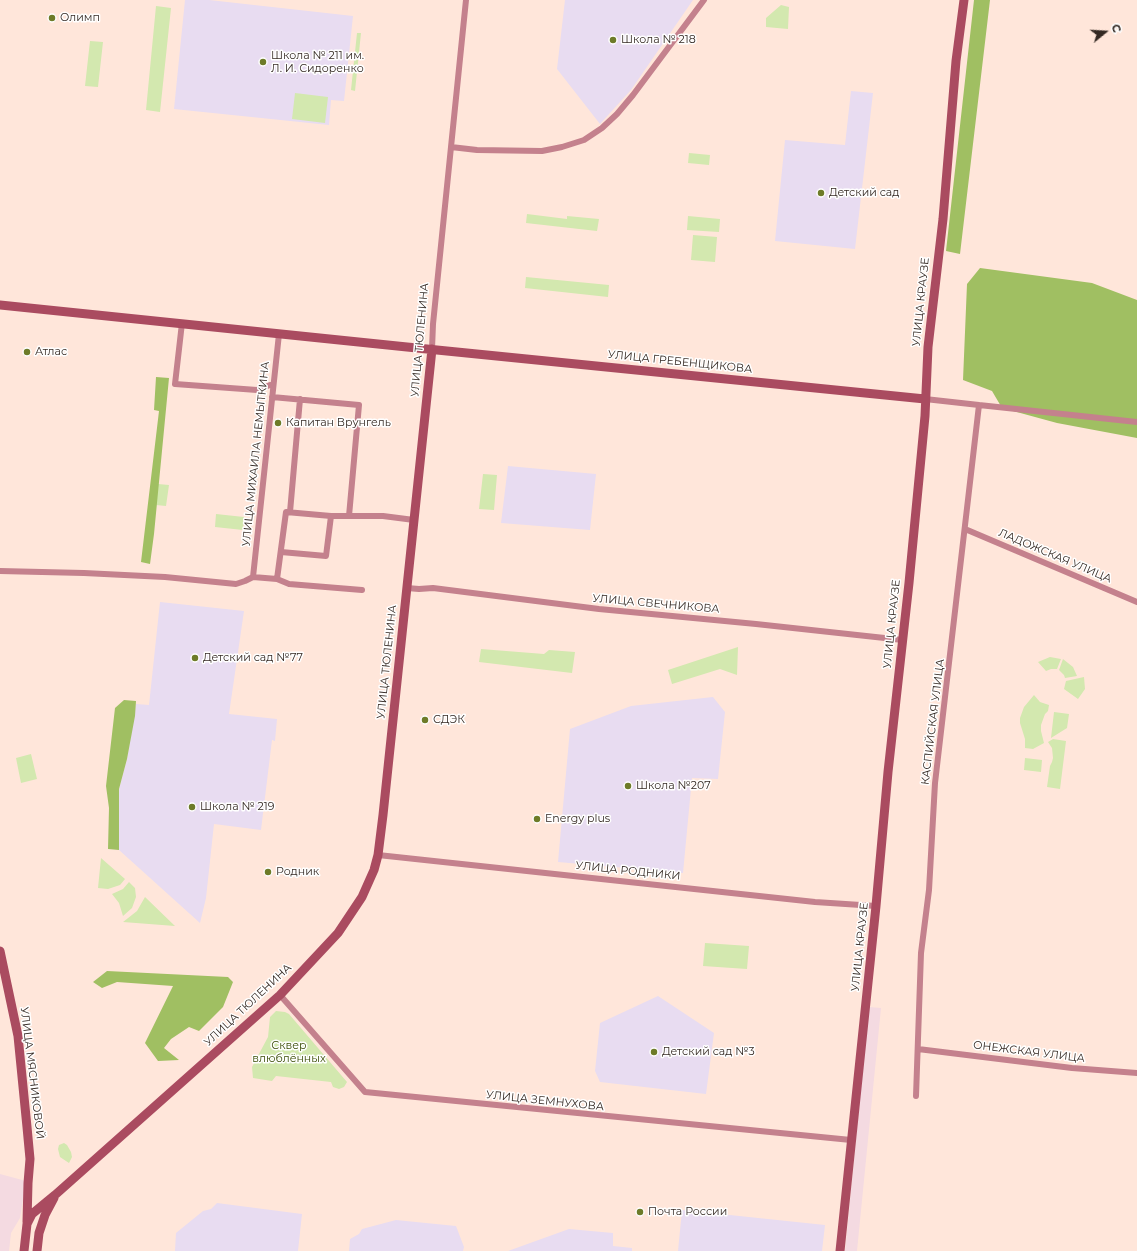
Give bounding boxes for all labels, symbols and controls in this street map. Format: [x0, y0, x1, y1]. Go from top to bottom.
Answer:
place label: Олимп [60, 11, 100, 25]
north arrow [1085, 12, 1125, 52]
marker: Олимп [47, 13, 57, 23]
text: С [1109, 22, 1124, 34]
place label: Школа № 218 [621, 33, 696, 47]
marker: Школа № 218 [608, 35, 618, 45]
place label: Школа № 211 им. Л. И. Сидоренко [271, 49, 364, 75]
marker: Школа № 211 им. Л. И. Сидоренко [258, 57, 268, 67]
place label: Детский сад [829, 186, 899, 200]
marker: Детский сад [816, 188, 826, 198]
street label: УЛИЦА КРАУЗЕ [910, 257, 932, 347]
street label: УЛИЦА ТЮЛЕНИНА [408, 282, 432, 398]
place label: Атлас [35, 345, 67, 359]
marker: Атлас [22, 347, 32, 357]
street label: УЛИЦА ГРЕБЕНЩИКОВА [607, 348, 753, 376]
street label: УЛИЦА МИХАИЛА НЕМЫТКИНА [240, 361, 272, 547]
place label: Капитан Врунгель [286, 416, 391, 430]
marker: Капитан Врунгель [273, 418, 283, 428]
street label: ЛАДОЖСКАЯ УЛИЦА [996, 526, 1114, 586]
street label: УЛИЦА КРАУЗЕ [881, 579, 903, 669]
street label: УЛИЦА СВЕЧНИКОВА [592, 592, 720, 616]
street label: УЛИЦА ТЮЛЕНИНА [374, 604, 400, 720]
place label: Детский сад №77 [203, 651, 303, 665]
marker: Детский сад №77 [190, 653, 200, 663]
street label: КАСПИЙСКАЯ УЛИЦА [919, 658, 947, 786]
place label: СДЭК [433, 713, 465, 727]
marker: СДЭК [420, 715, 430, 725]
place label: Школа №207 [636, 779, 711, 793]
marker: Школа №207 [623, 781, 633, 791]
place label: Школа № 219 [200, 800, 274, 814]
marker: Школа № 219 [187, 802, 197, 812]
place label: Energy plus [545, 812, 610, 826]
marker: Energy plus [532, 814, 542, 824]
street label: УЛИЦА РОДНИКИ [575, 859, 681, 883]
place label: Родник [276, 865, 319, 879]
marker: Родник [263, 867, 273, 877]
street label: УЛИЦА КРАУЗЕ [849, 902, 871, 992]
street label: УЛИЦА ТЮЛЕНИНА [202, 961, 294, 1049]
street label: УЛИЦА МЯСНИКОВОЙ [17, 1006, 47, 1140]
park label: Сквер влюблённых [252, 1039, 326, 1065]
street label: ОНЕЖСКАЯ УЛИЦА [972, 1039, 1086, 1065]
place label: Детский сад №3 [662, 1045, 755, 1059]
marker: Детский сад №3 [649, 1047, 659, 1057]
street label: УЛИЦА ЗЕМНУХОВА [485, 1088, 605, 1114]
place label: Почта России [648, 1205, 727, 1219]
marker: Почта России [635, 1207, 645, 1217]

